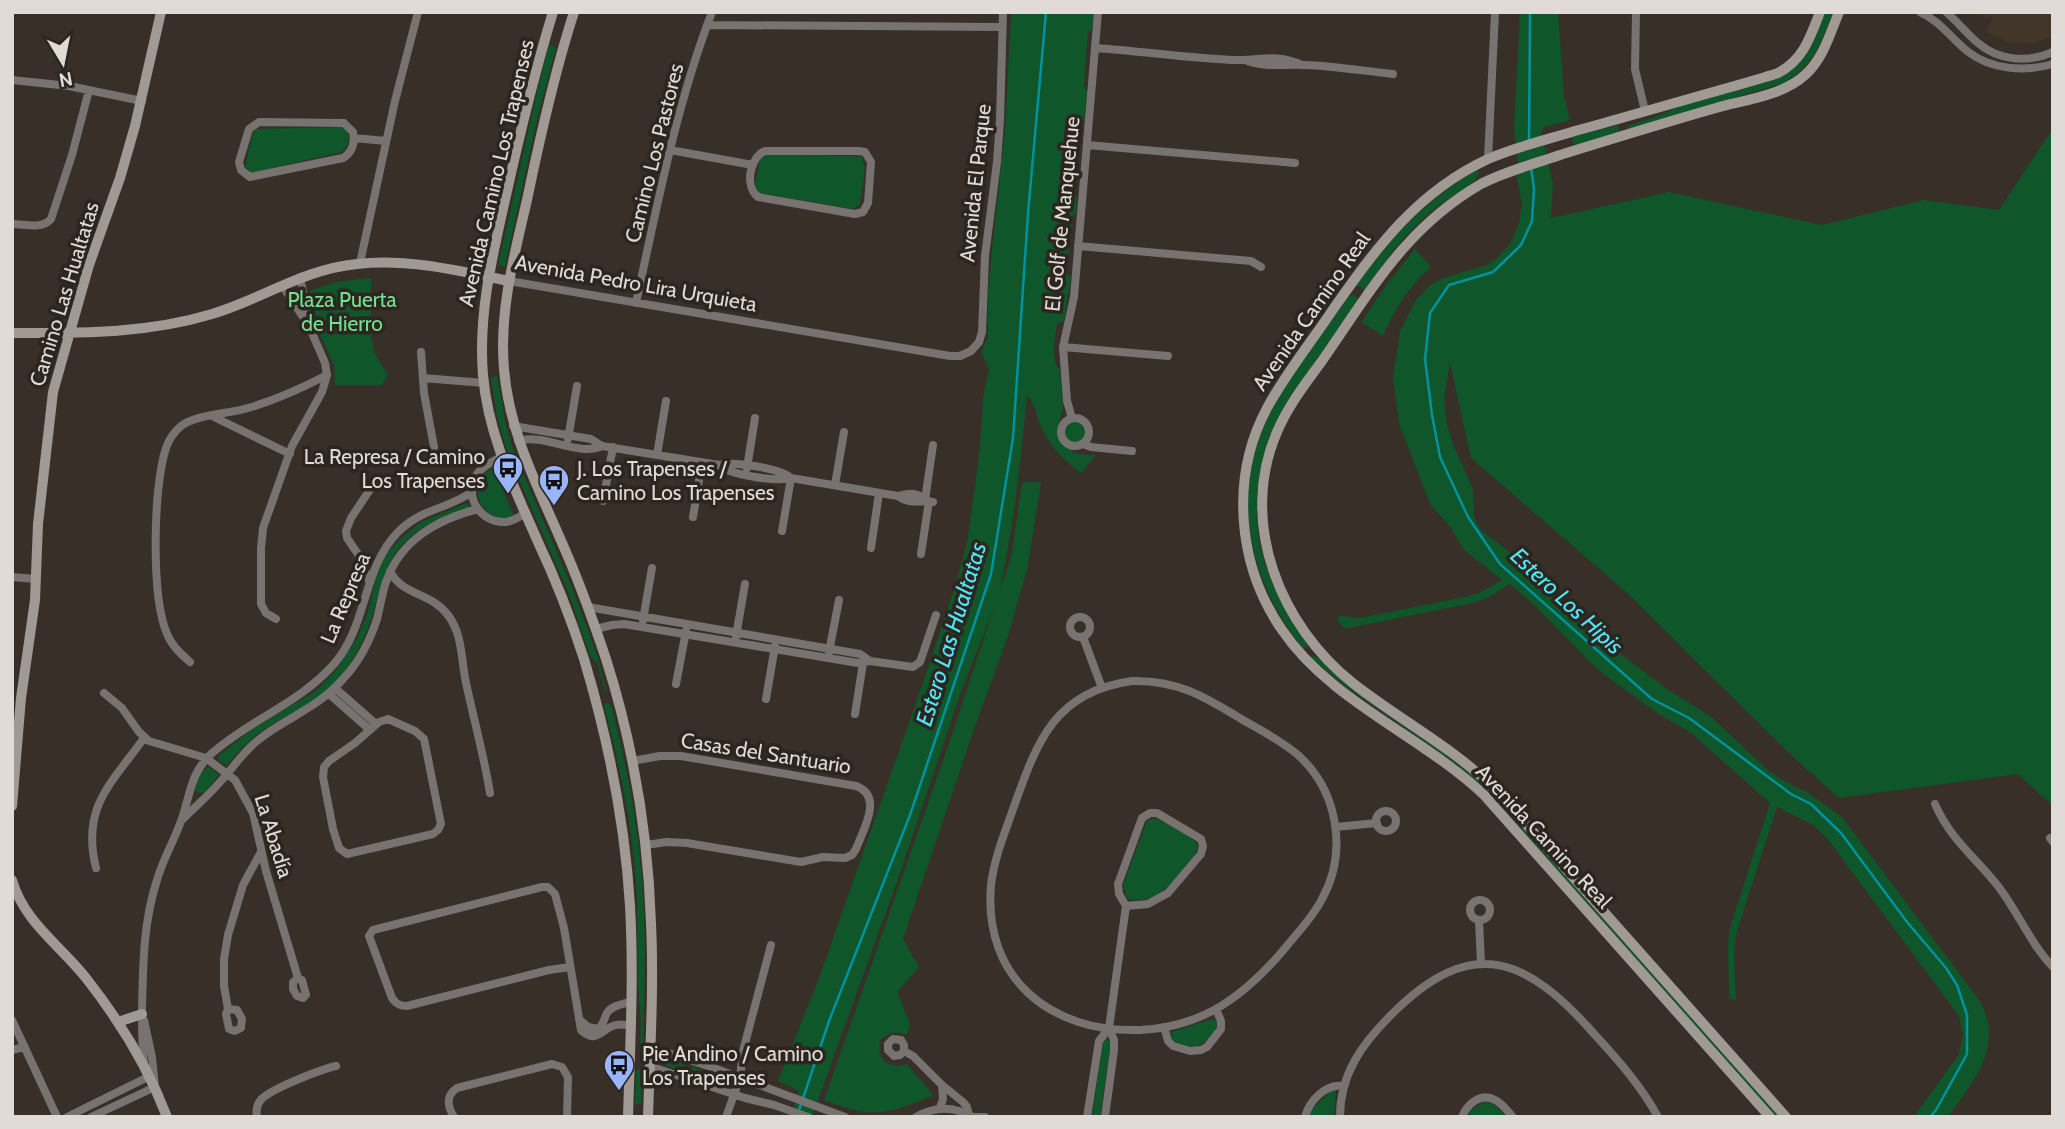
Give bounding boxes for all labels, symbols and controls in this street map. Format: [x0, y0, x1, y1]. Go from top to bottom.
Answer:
north arrow [28, 28, 98, 98]
street label: Avenida Camino Los Trapenses [453, 37, 539, 309]
street label: Camino Los Pastores [620, 60, 688, 245]
text: N [57, 67, 74, 92]
street label: Avenida El Parque [954, 103, 996, 263]
street label: El Golf de Manquehue [1039, 115, 1085, 313]
street label: Camino Las Hualtatas [24, 199, 104, 389]
street label: Avenida Camino Real [1247, 227, 1375, 395]
street label: Avenida Pedro Lira Urquieta [513, 249, 759, 317]
park label: Plaza Puerta de Hierro [287, 287, 397, 336]
place label: La Represa / Camino Los Trapenses [304, 444, 485, 493]
bus stop icon: La Represa / Camino Los Trapenses [491, 451, 525, 495]
place label: J. Los Trapenses / Camino Los Trapenses [576, 456, 775, 505]
bus stop icon: J. Los Trapenses / Camino Los Trapenses [537, 463, 571, 507]
water label: Estero Las Hualtatas [910, 539, 992, 729]
water label: Estero Los Hipis [1505, 542, 1629, 660]
street label: La Represa [315, 549, 375, 647]
street label: Casas del Santuario [679, 727, 853, 779]
street label: Avenida Camino Real [1471, 759, 1617, 913]
street label: La Abadía [249, 791, 299, 881]
place label: Pie Andino / Camino Los Trapenses [642, 1041, 823, 1090]
bus stop icon: Pie Andino / Camino Los Trapenses [602, 1048, 636, 1092]

